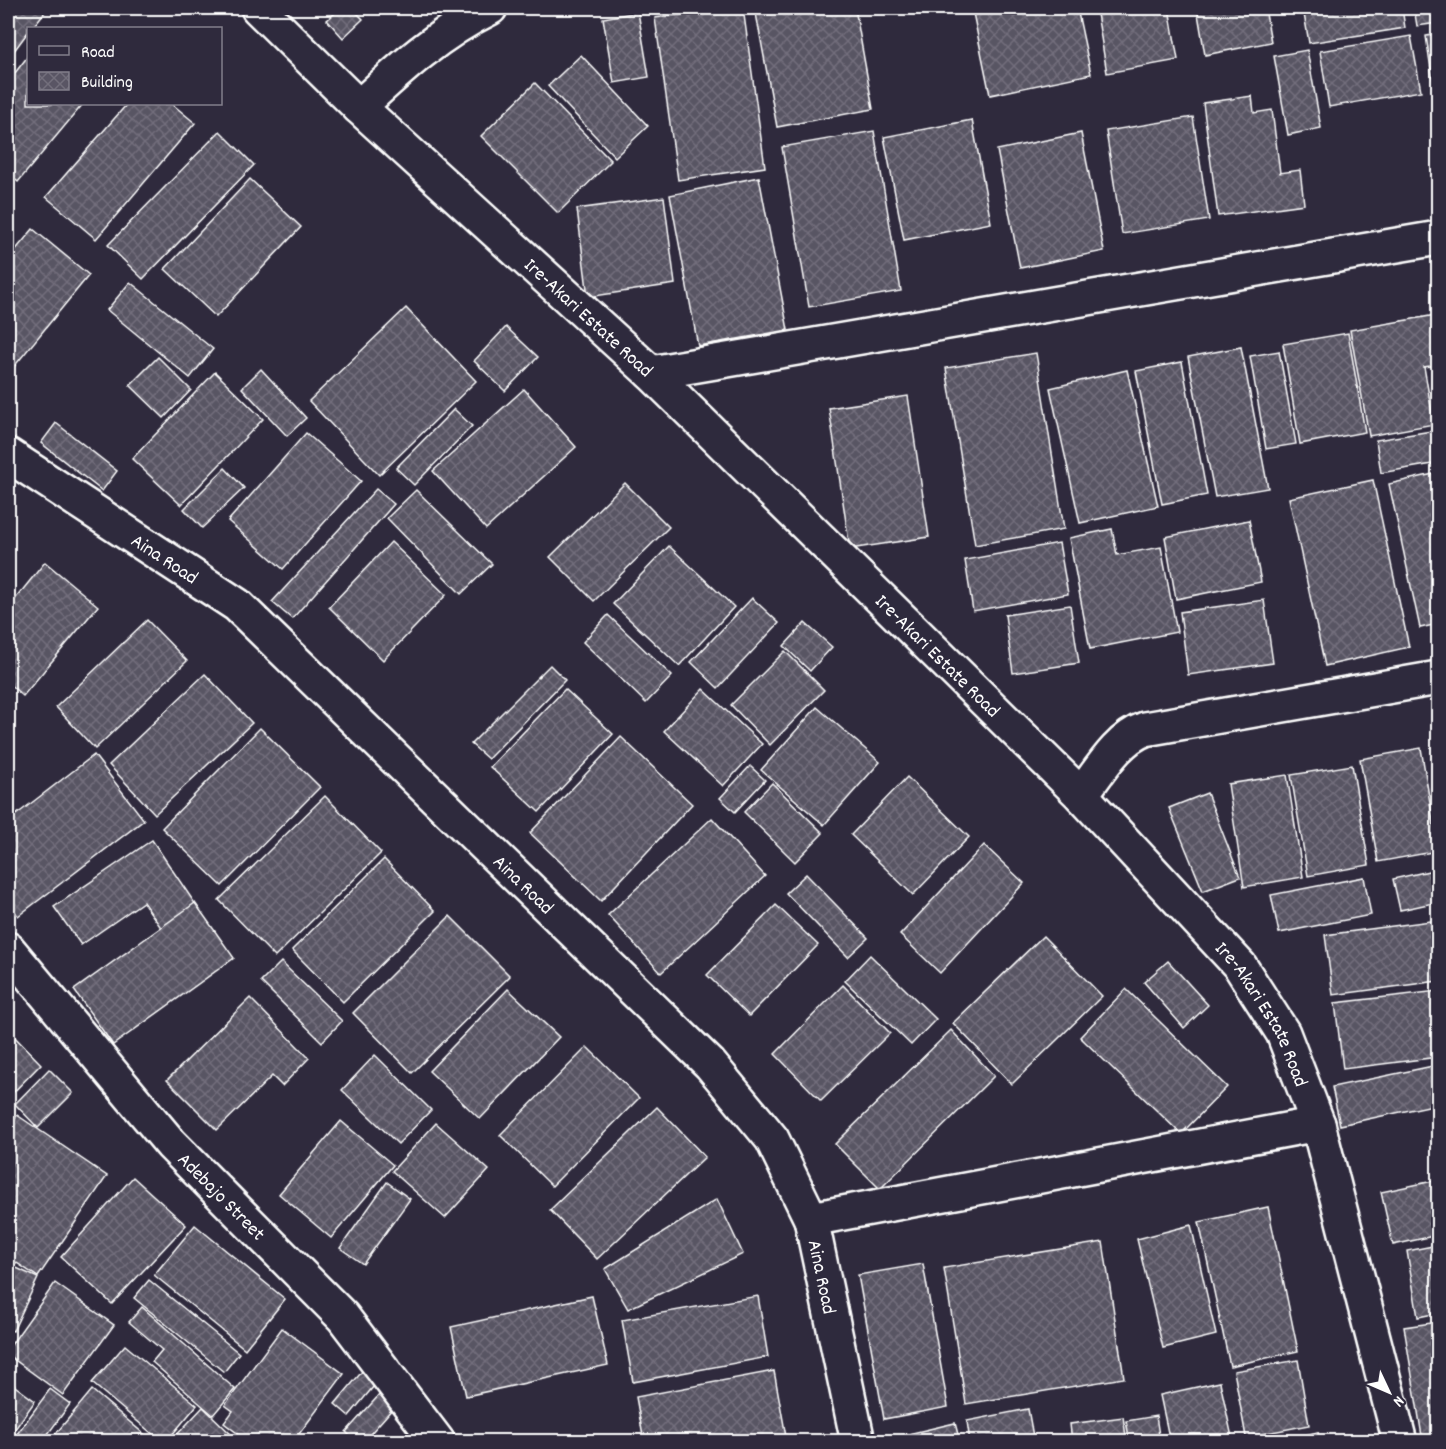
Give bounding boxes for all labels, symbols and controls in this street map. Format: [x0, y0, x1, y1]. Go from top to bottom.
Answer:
legend [27, 27, 222, 105]
text: Road [81, 41, 115, 66]
text: Building [81, 71, 133, 96]
street label: Ire-Akari Estate Road [517, 253, 658, 385]
street label: Aina Road [124, 528, 203, 593]
street label: Ire-Akari Estate Road [867, 589, 1005, 725]
street label: Aina Road [485, 850, 559, 922]
street label: Ire-Akari Estate Road [1207, 936, 1313, 1091]
street label: Adebajo Street [170, 1147, 271, 1248]
street label: Aina Road [799, 1237, 842, 1317]
north arrow [1359, 1362, 1419, 1422]
text: N [1387, 1390, 1409, 1412]

